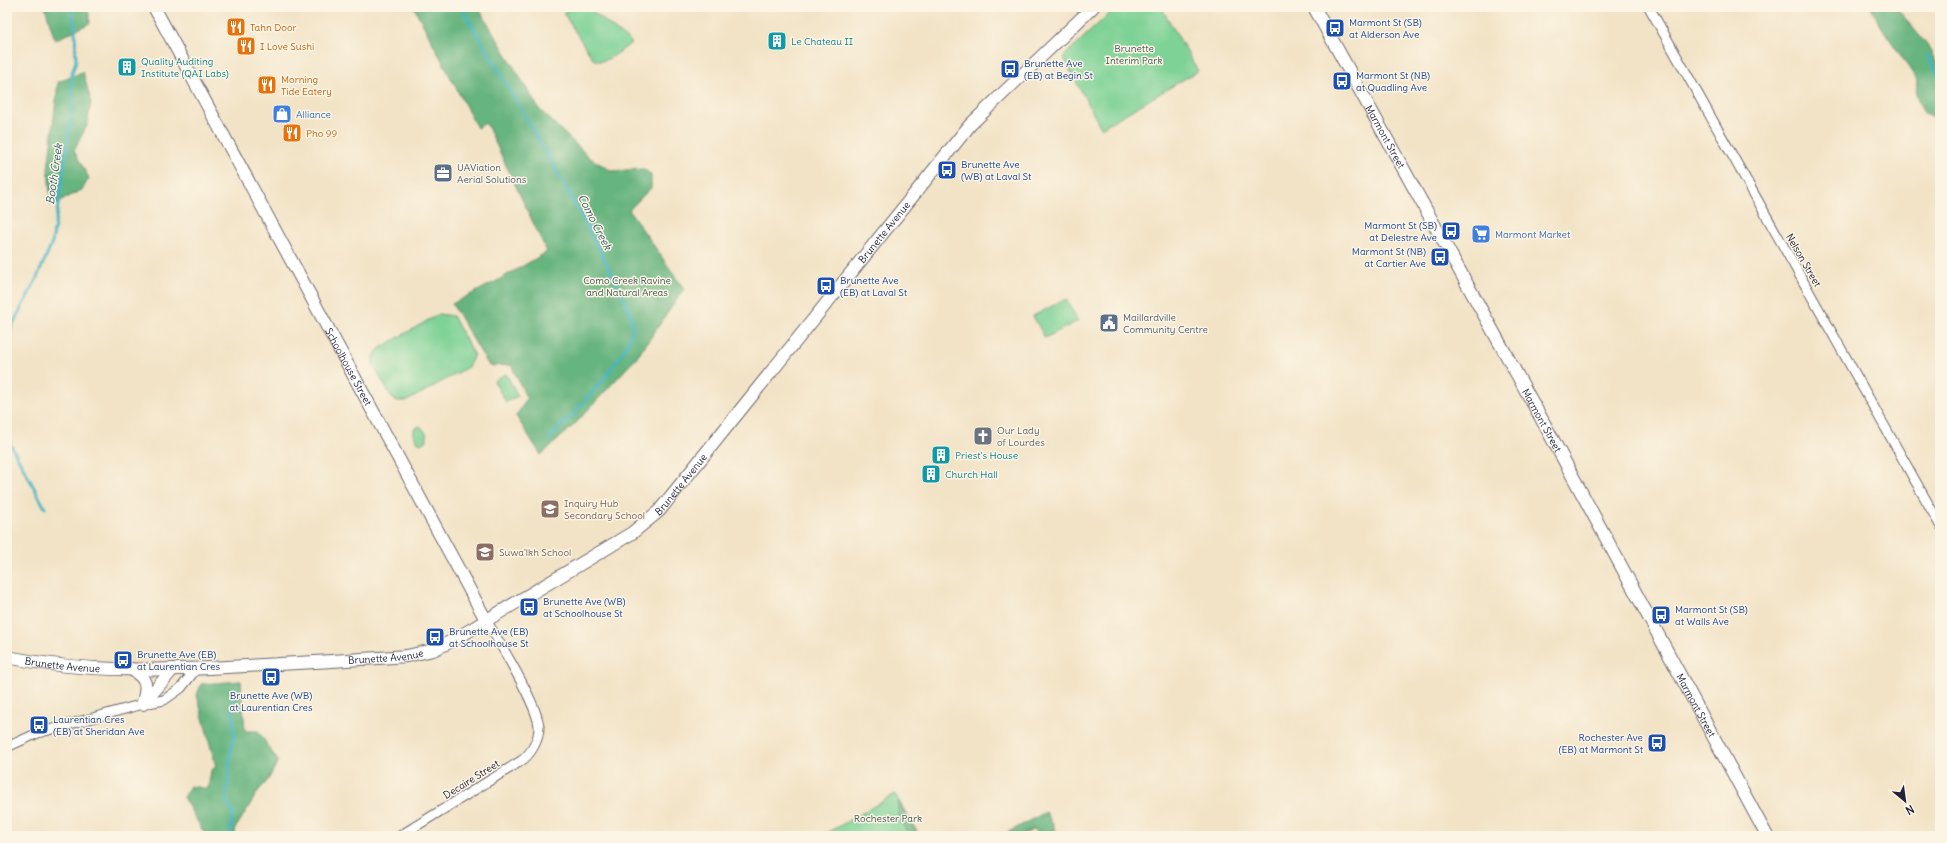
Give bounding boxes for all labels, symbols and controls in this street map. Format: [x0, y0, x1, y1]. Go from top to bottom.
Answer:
restaurant icon: Tahn Door [225, 16, 247, 38]
place label: Marmont St (SB) at Alderson Ave [1349, 16, 1422, 41]
bus stop icon: Marmont St (SB) at Alderson Ave [1324, 17, 1346, 39]
place label: Tahn Door [250, 21, 297, 34]
building icon: Le Chateau II [766, 30, 788, 52]
restaurant icon: I Love Sushi [235, 35, 257, 57]
place label: Le Chateau II [791, 35, 853, 48]
place label: I Love Sushi [260, 40, 314, 53]
park label: Brunette Interim Park [1106, 42, 1162, 67]
place label: Quality Auditing Institute (QAI Labs) [141, 55, 229, 80]
building icon: Quality Auditing Institute (QAI Labs) [116, 56, 138, 78]
place label: Brunette Ave (EB) at Begin St [1024, 57, 1093, 82]
bus stop icon: Brunette Ave (EB) at Begin St [999, 58, 1021, 80]
place label: Marmont St (NB) at Quadling Ave [1356, 69, 1430, 94]
bus stop icon: Marmont St (NB) at Quadling Ave [1331, 70, 1353, 92]
place label: Morning Tide Eatery [281, 73, 332, 98]
restaurant icon: Morning Tide Eatery [256, 74, 278, 96]
shop icon: Alliance [271, 103, 293, 125]
street label: Marmont Street [1362, 103, 1408, 171]
place label: Alliance [296, 108, 331, 121]
restaurant icon: Pho 99 [281, 122, 303, 144]
place label: Pho 99 [306, 127, 338, 140]
water label: Booth Creek [43, 141, 65, 205]
place label: Brunette Ave (WB) at Laval St [961, 158, 1032, 183]
bus stop icon: Brunette Ave (WB) at Laval St [936, 159, 958, 181]
place label: UAViation Aerial Solutions [457, 161, 527, 186]
office icon: UAViation Aerial Solutions [432, 162, 454, 184]
water label: Como Creek [575, 192, 616, 253]
street label: Brunette Avenue [855, 199, 913, 266]
place label: Marmont St (SB) at Delestre Ave [1364, 219, 1437, 244]
bus stop icon: Marmont St (SB) at Delestre Ave [1440, 220, 1462, 242]
supermarket icon: Marmont Market [1470, 223, 1492, 245]
place label: Marmont Market [1495, 228, 1571, 241]
street label: Nelson Street [1783, 231, 1824, 290]
place label: Marmont St (NB) at Cartier Ave [1352, 245, 1426, 270]
bus stop icon: Marmont St (NB) at Cartier Ave [1429, 246, 1451, 268]
park label: Como Creek Ravine and Natural Areas [583, 274, 671, 299]
place label: Brunette Ave (EB) at Laval St [840, 274, 908, 299]
bus stop icon: Brunette Ave (EB) at Laval St [815, 275, 837, 297]
place label: Maillardville Community Centre [1123, 311, 1208, 336]
public building icon: Maillardville Community Centre [1098, 312, 1120, 334]
street label: Schoolhouse Street [322, 326, 375, 408]
street label: Marmont Street [1519, 386, 1565, 455]
place label: Our Lady of Lourdes [997, 424, 1045, 449]
church icon: Our Lady of Lourdes [972, 425, 994, 447]
building icon: Priest's House [930, 444, 952, 466]
place label: Priest's House [955, 449, 1018, 462]
street label: Brunette Avenue [653, 451, 710, 519]
building icon: Church Hall [920, 463, 942, 485]
place label: Church Hall [945, 468, 998, 481]
place label: Inquiry Hub Secondary School [564, 497, 645, 522]
school or university icon: Inquiry Hub Secondary School [539, 498, 561, 520]
school or university icon: Suwa'lkh School [474, 541, 496, 563]
place label: Suwa'lkh School [499, 546, 571, 559]
place label: Brunette Ave (WB) at Schoolhouse St [543, 595, 626, 620]
bus stop icon: Brunette Ave (WB) at Schoolhouse St [518, 596, 540, 618]
place label: Marmont St (SB) at Walls Ave [1675, 603, 1748, 628]
bus stop icon: Marmont St (SB) at Walls Ave [1650, 604, 1672, 626]
place label: Brunette Ave (EB) at Schoolhouse St [449, 625, 529, 650]
bus stop icon: Brunette Ave (EB) at Schoolhouse St [424, 626, 446, 648]
street label: Brunette Avenue [348, 646, 425, 667]
place label: Brunette Ave (EB) at Laurentian Cres [137, 648, 220, 673]
bus stop icon: Brunette Ave (EB) at Laurentian Cres [112, 649, 134, 671]
street label: Brunette Avenue [24, 654, 100, 675]
bus stop icon: Brunette Ave (WB) at Laurentian Cres [260, 666, 282, 688]
street label: Marmont Street [1673, 671, 1719, 740]
place label: Brunette Ave (WB) at Laurentian Cres [230, 689, 313, 714]
place label: Laurentian Cres (EB) at Sheridan Ave [53, 713, 145, 738]
bus stop icon: Laurentian Cres (EB) at Sheridan Ave [28, 714, 50, 736]
place label: Rochester Ave (EB) at Marmont St [1558, 731, 1644, 756]
bus stop icon: Rochester Ave (EB) at Marmont St [1646, 732, 1668, 754]
street label: Decaire Street [441, 757, 502, 802]
north arrow [1885, 781, 1925, 821]
text: N [1903, 802, 1917, 818]
park label: Rochester Park [854, 812, 922, 825]

